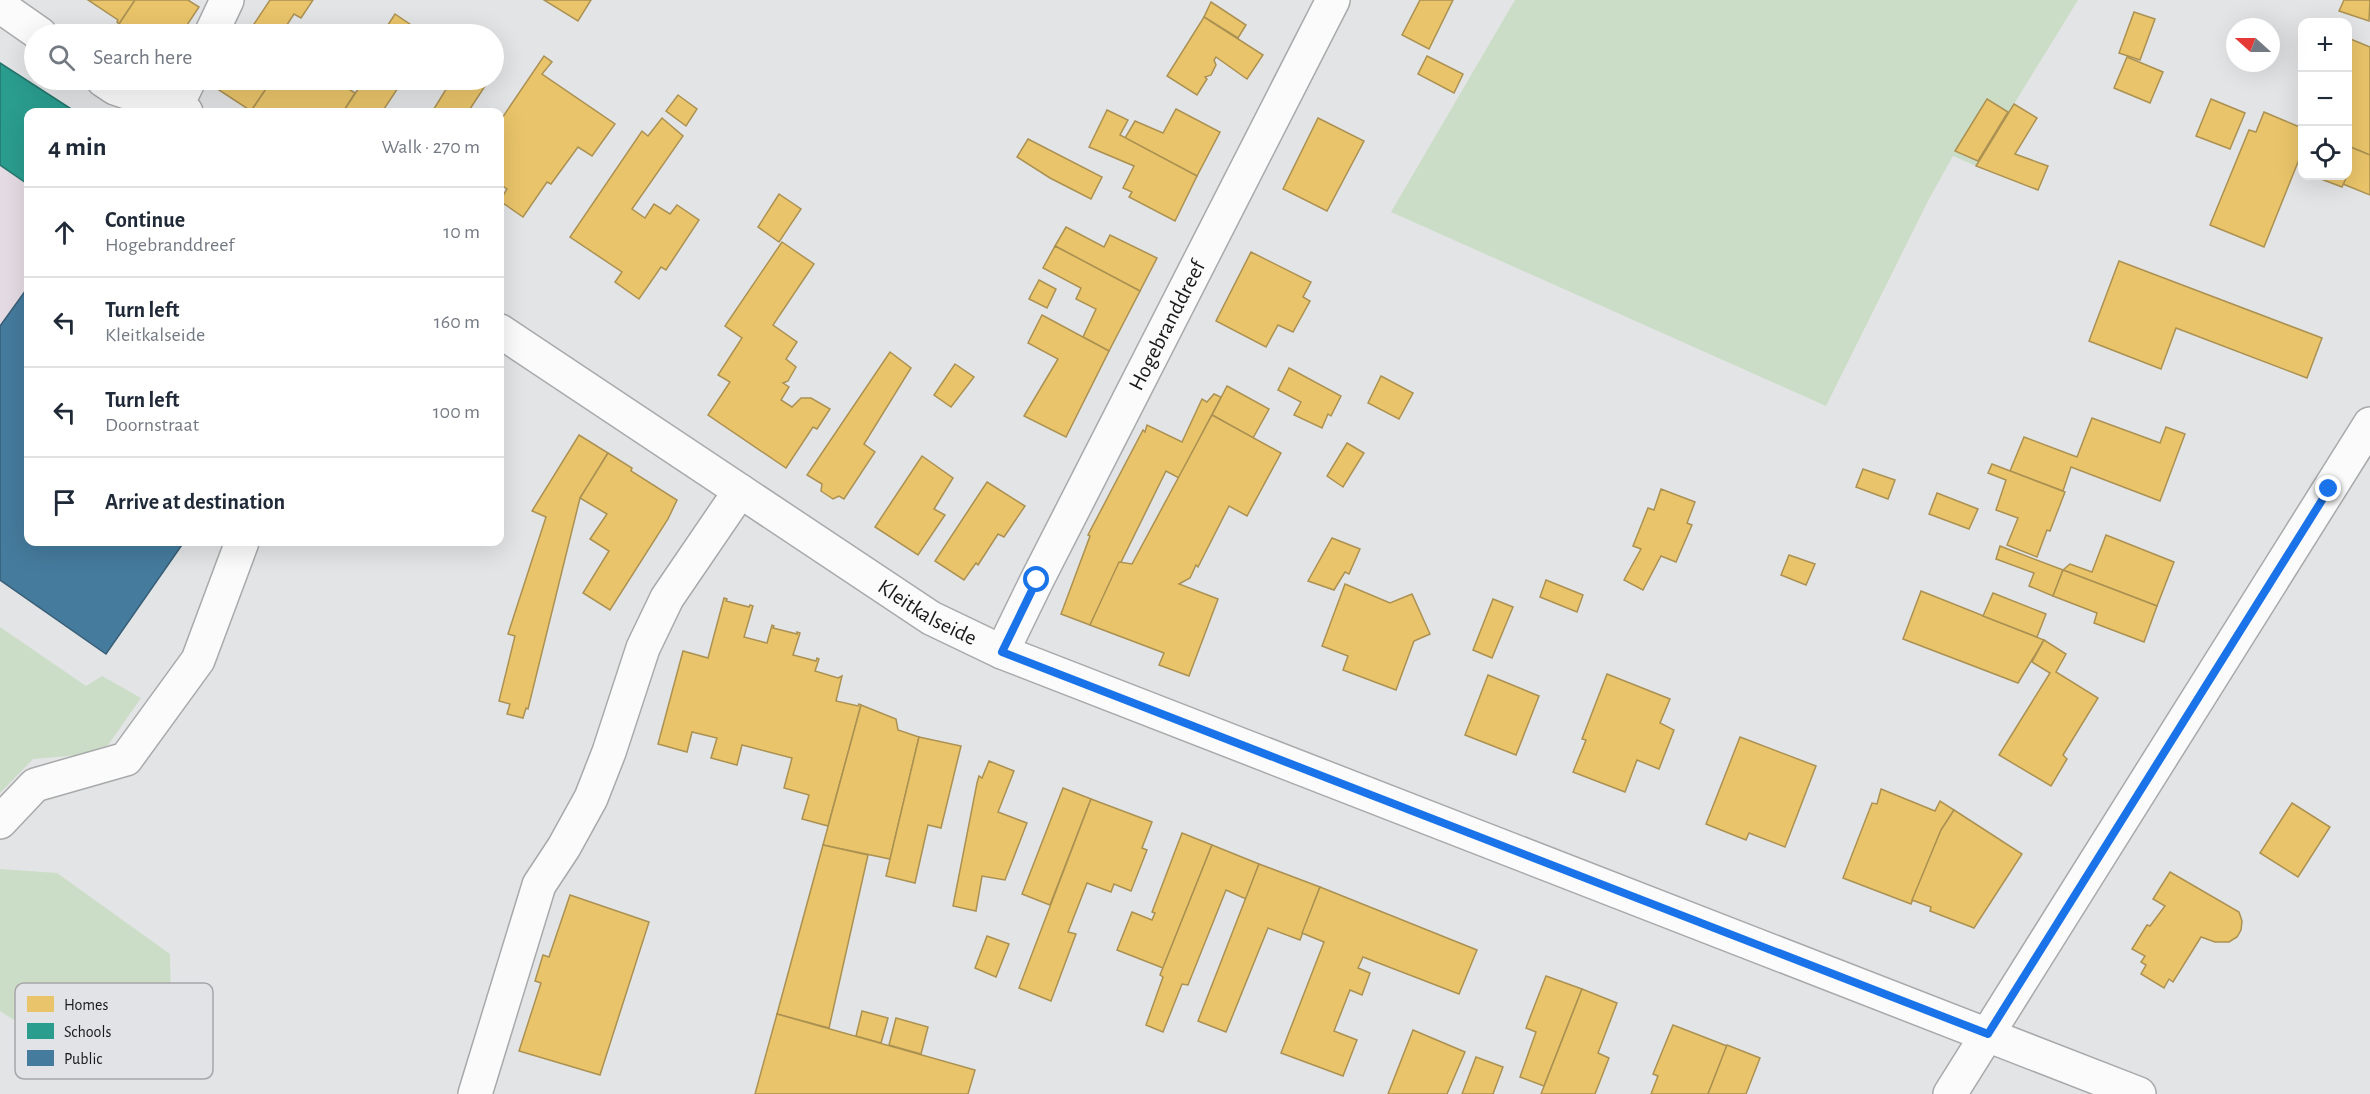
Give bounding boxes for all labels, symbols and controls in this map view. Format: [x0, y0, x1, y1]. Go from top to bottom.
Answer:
north arrow [2226, 18, 2280, 72]
map controls [2298, 18, 2352, 180]
button: + [2298, 18, 2352, 72]
search box [24, 24, 504, 90]
icon: search [45, 41, 78, 74]
text: Search here [93, 46, 192, 68]
button: − [2298, 72, 2352, 126]
button: locate [2298, 126, 2352, 180]
text: 4 min [48, 134, 107, 160]
text: Walk · 270 m [381, 137, 480, 157]
text: Continue [105, 209, 185, 231]
icon: ahead [48, 216, 81, 249]
text: 10 m [443, 222, 480, 242]
text: Hogebranddreef [105, 235, 234, 255]
street label: Hogebranddreef [1125, 256, 1210, 394]
text: Turn left [105, 299, 179, 321]
icon: left [48, 306, 81, 339]
text: 160 m [434, 312, 480, 332]
text: Kleitkalseide [105, 325, 205, 345]
text: Turn left [105, 389, 179, 411]
icon: left [48, 396, 81, 429]
text: 100 m [433, 402, 480, 422]
text: Doornstraat [105, 415, 199, 435]
route end [2315, 475, 2341, 501]
icon: arrive [48, 486, 81, 519]
text: Arrive at destination [105, 491, 285, 513]
route start [1023, 566, 1049, 592]
street label: Kleitkalseide [874, 575, 980, 649]
legend [15, 983, 213, 1079]
text: Homes [64, 997, 108, 1013]
text: Schools [64, 1024, 111, 1040]
text: Public [64, 1051, 102, 1067]

